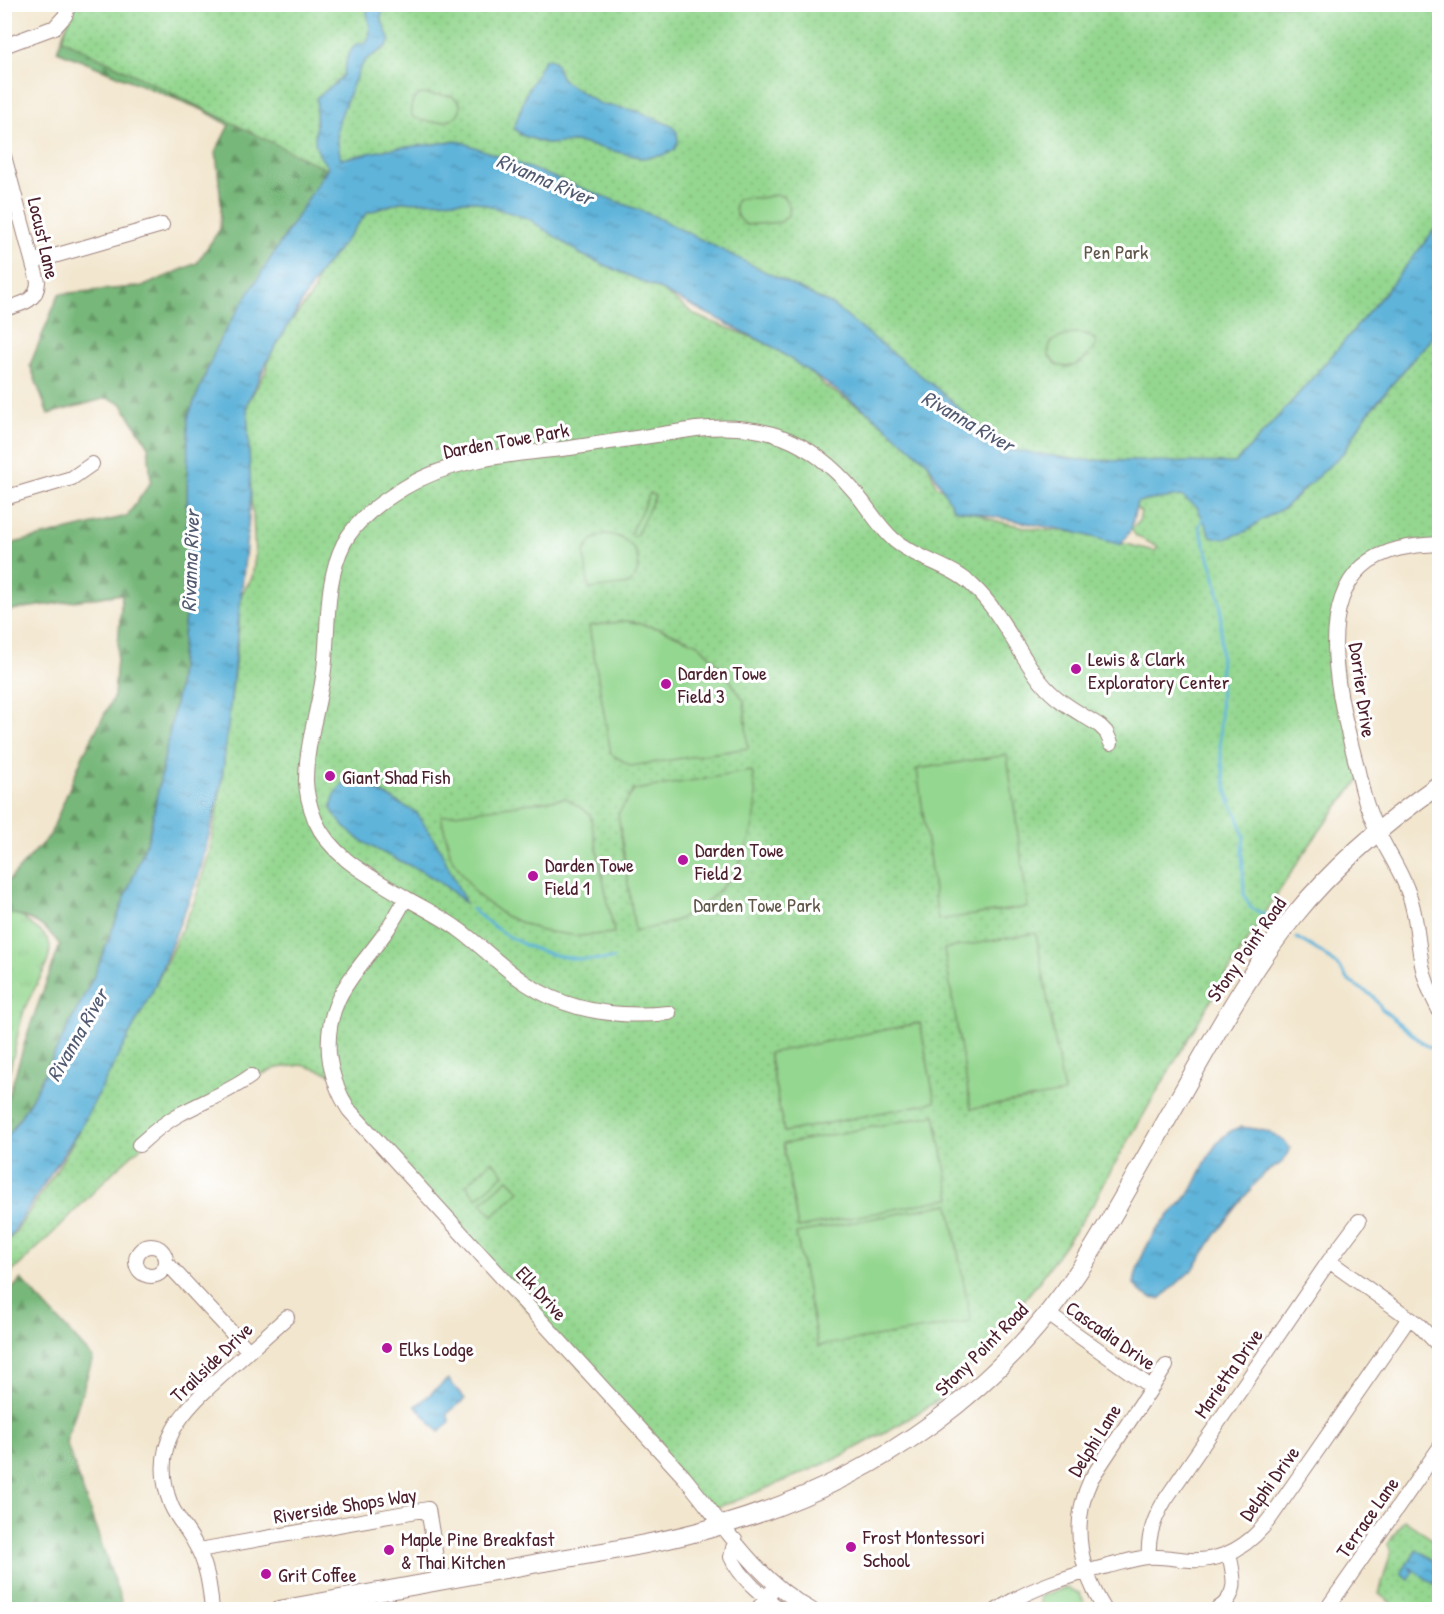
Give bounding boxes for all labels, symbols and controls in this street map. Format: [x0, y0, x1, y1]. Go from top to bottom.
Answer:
water label: Rivanna River [492, 146, 600, 213]
street label: Locust Lane [22, 195, 66, 281]
park label: Pen Park [1084, 238, 1148, 265]
water label: Rivanna River [917, 383, 1022, 461]
street label: Darden Towe Park [441, 416, 571, 464]
water label: Rivanna River [174, 507, 206, 612]
street label: Dorrier Drive [1343, 641, 1383, 739]
place label: Lewis & Clark Exploratory Center [1088, 645, 1230, 695]
place label: Darden Towe Field 3 [677, 659, 767, 709]
marker: Lewis & Clark Exploratory Center [1069, 662, 1083, 676]
marker: Darden Towe Field 3 [659, 677, 673, 691]
place label: Giant Shad Fish [342, 763, 450, 790]
marker: Giant Shad Fish [323, 769, 337, 783]
place label: Darden Towe Field 2 [694, 836, 784, 886]
place label: Darden Towe Field 1 [544, 851, 634, 901]
marker: Darden Towe Field 2 [676, 853, 690, 867]
marker: Darden Towe Field 1 [526, 869, 540, 883]
park label: Darden Towe Park [693, 891, 821, 918]
street label: Stony Point Road [1200, 891, 1292, 1007]
water label: Rivanna River [39, 981, 117, 1086]
street label: Elk Drive [510, 1260, 574, 1326]
street label: Cascadia Drive [1060, 1294, 1162, 1376]
street label: Stony Point Road [928, 1296, 1034, 1402]
street label: Trailside Drive [164, 1316, 258, 1408]
street label: Marietta Drive [1187, 1323, 1269, 1423]
place label: Elks Lodge [399, 1335, 474, 1362]
marker: Elks Lodge [380, 1341, 394, 1355]
street label: Delphi Lane [1061, 1398, 1127, 1482]
street label: Delphi Drive [1233, 1440, 1305, 1526]
street label: Terrace Lane [1329, 1471, 1405, 1563]
street label: Riverside Shops Way [271, 1480, 419, 1530]
place label: Frost Montessori School [862, 1523, 985, 1573]
place label: Maple Pine Breakfast & Thai Kitchen [401, 1525, 556, 1575]
marker: Frost Montessori School [844, 1540, 858, 1554]
marker: Maple Pine Breakfast & Thai Kitchen [382, 1543, 396, 1557]
place label: Grit Coffee [278, 1561, 357, 1588]
marker: Grit Coffee [259, 1567, 273, 1581]

